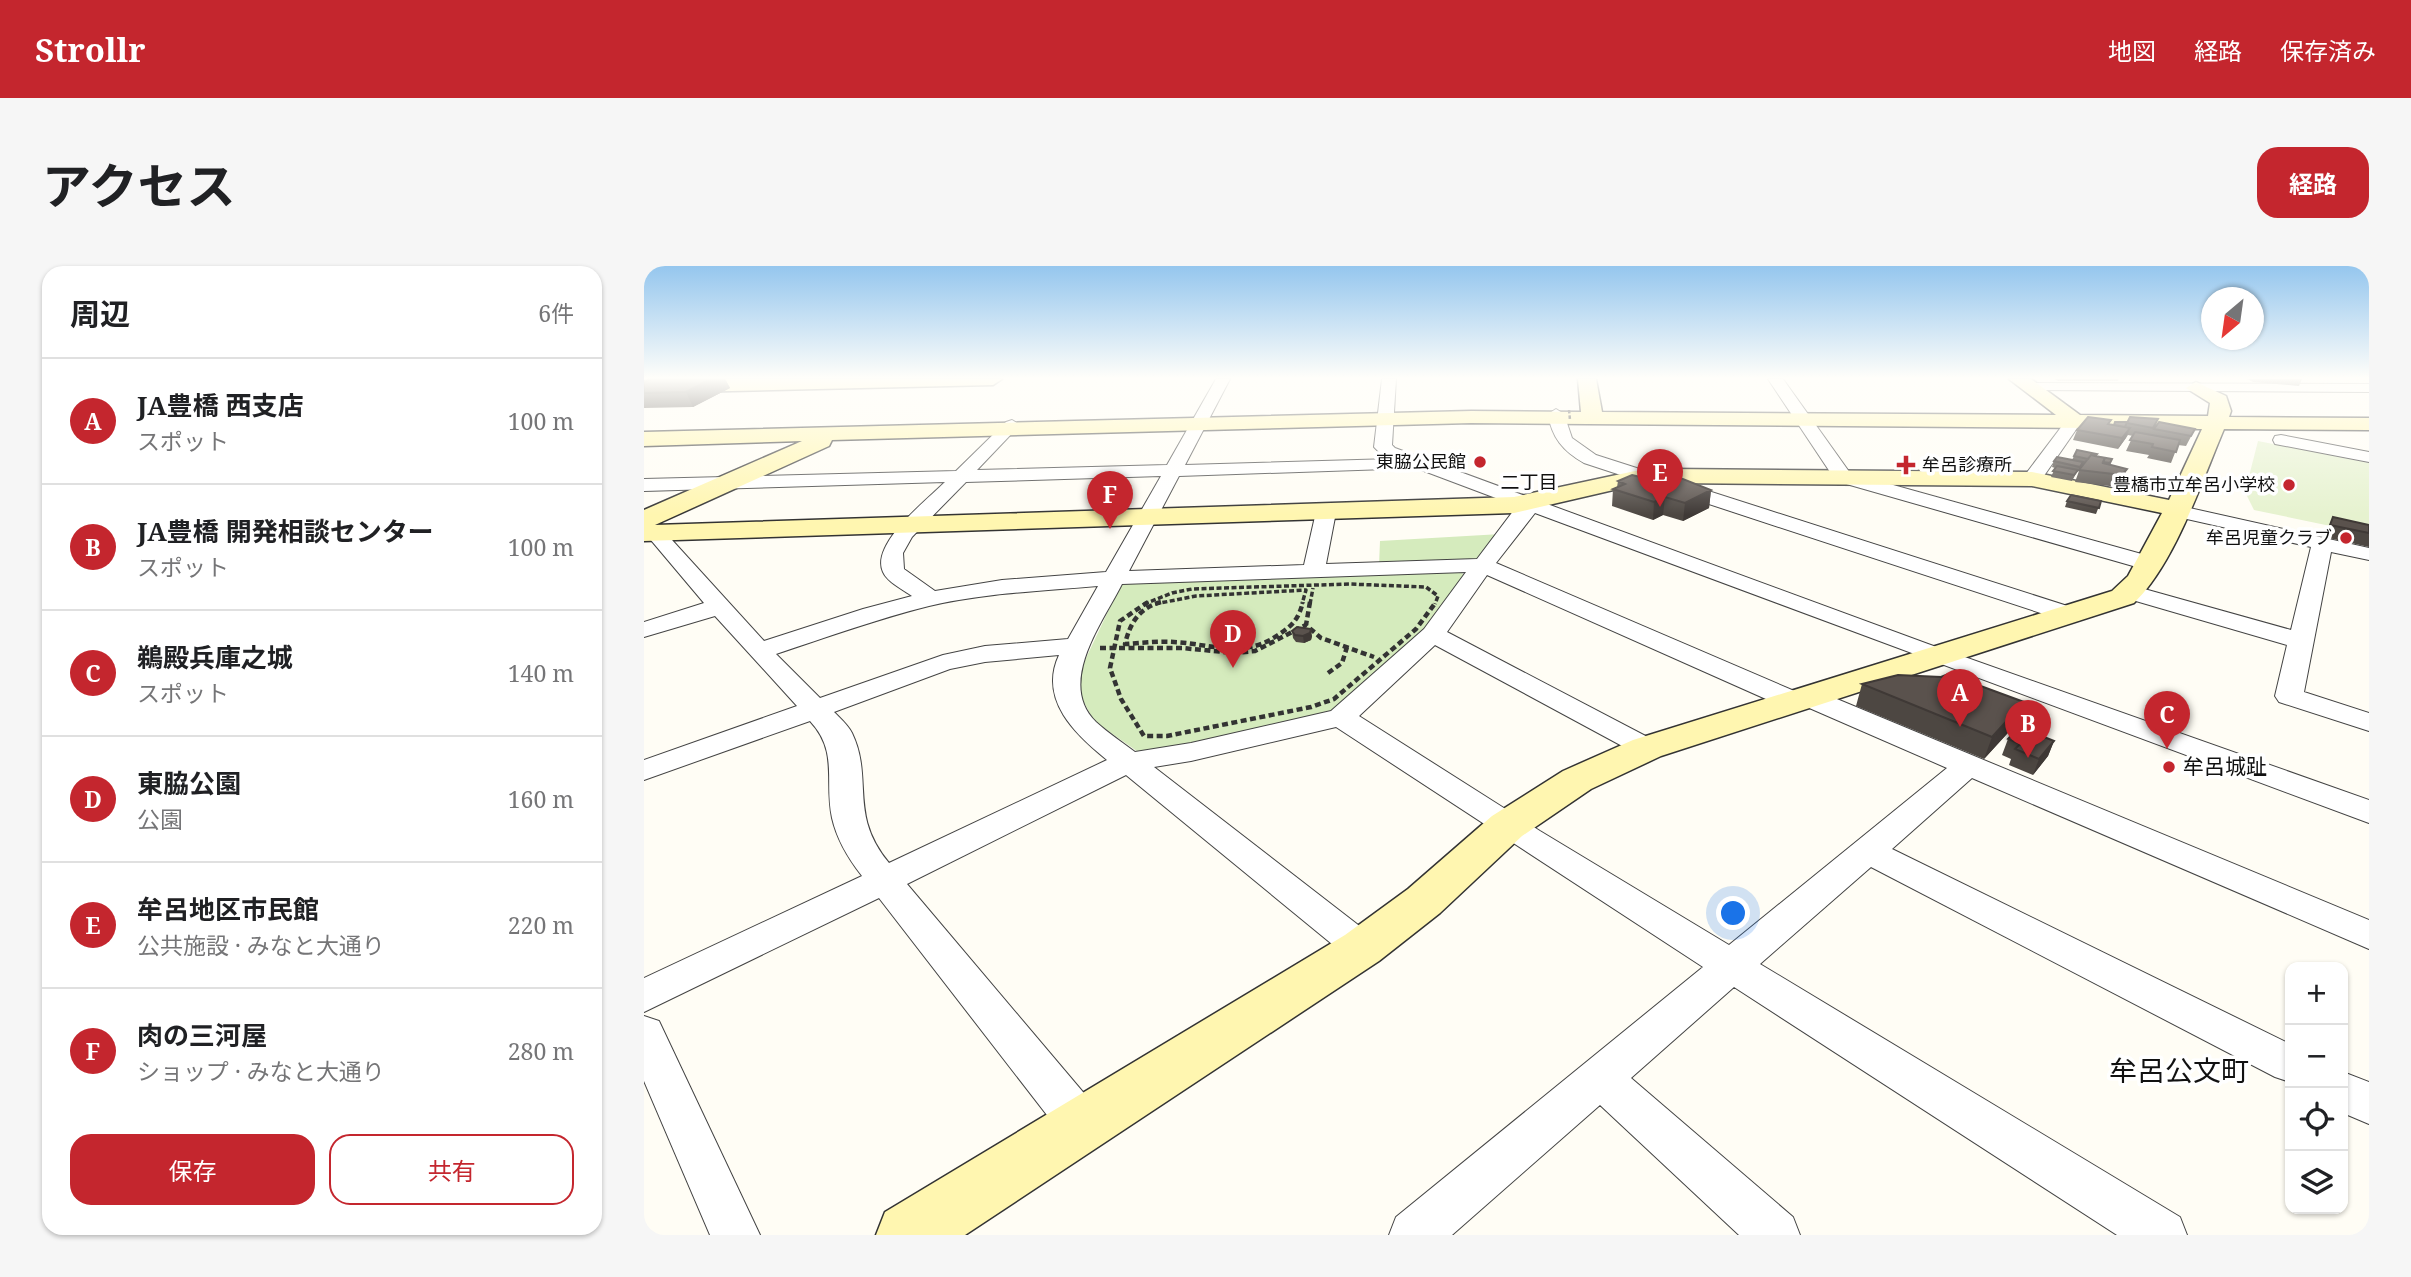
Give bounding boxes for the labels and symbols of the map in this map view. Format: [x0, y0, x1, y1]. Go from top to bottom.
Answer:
north arrow [2201, 287, 2264, 350]
place label: 東脇公民館 [1376, 449, 1466, 473]
pin: E [1637, 449, 1683, 507]
place label: 牟呂診療所 [1922, 452, 2012, 476]
marker: 東脇公民館 [1472, 454, 1488, 470]
marker: 牟呂診療所 [1896, 455, 1916, 475]
district label: 二丁目 [1500, 469, 1558, 495]
pin: F [1087, 471, 1133, 529]
place label: 豊橋市立牟呂小学校 [2113, 472, 2275, 496]
marker: 豊橋市立牟呂小学校 [2281, 477, 2297, 493]
place label: 牟呂児童クラブ [2206, 525, 2332, 549]
marker: 牟呂児童クラブ [2338, 530, 2354, 546]
pin: D [1210, 610, 1256, 668]
pin: A [1937, 669, 1983, 727]
pin: C [2144, 691, 2190, 749]
pin: B [2005, 700, 2051, 758]
place label: 牟呂城趾 [2183, 752, 2267, 780]
marker: 牟呂城趾 [2161, 759, 2177, 775]
your location [1716, 896, 1750, 930]
district label: 牟呂公文町 [2109, 1051, 2249, 1089]

